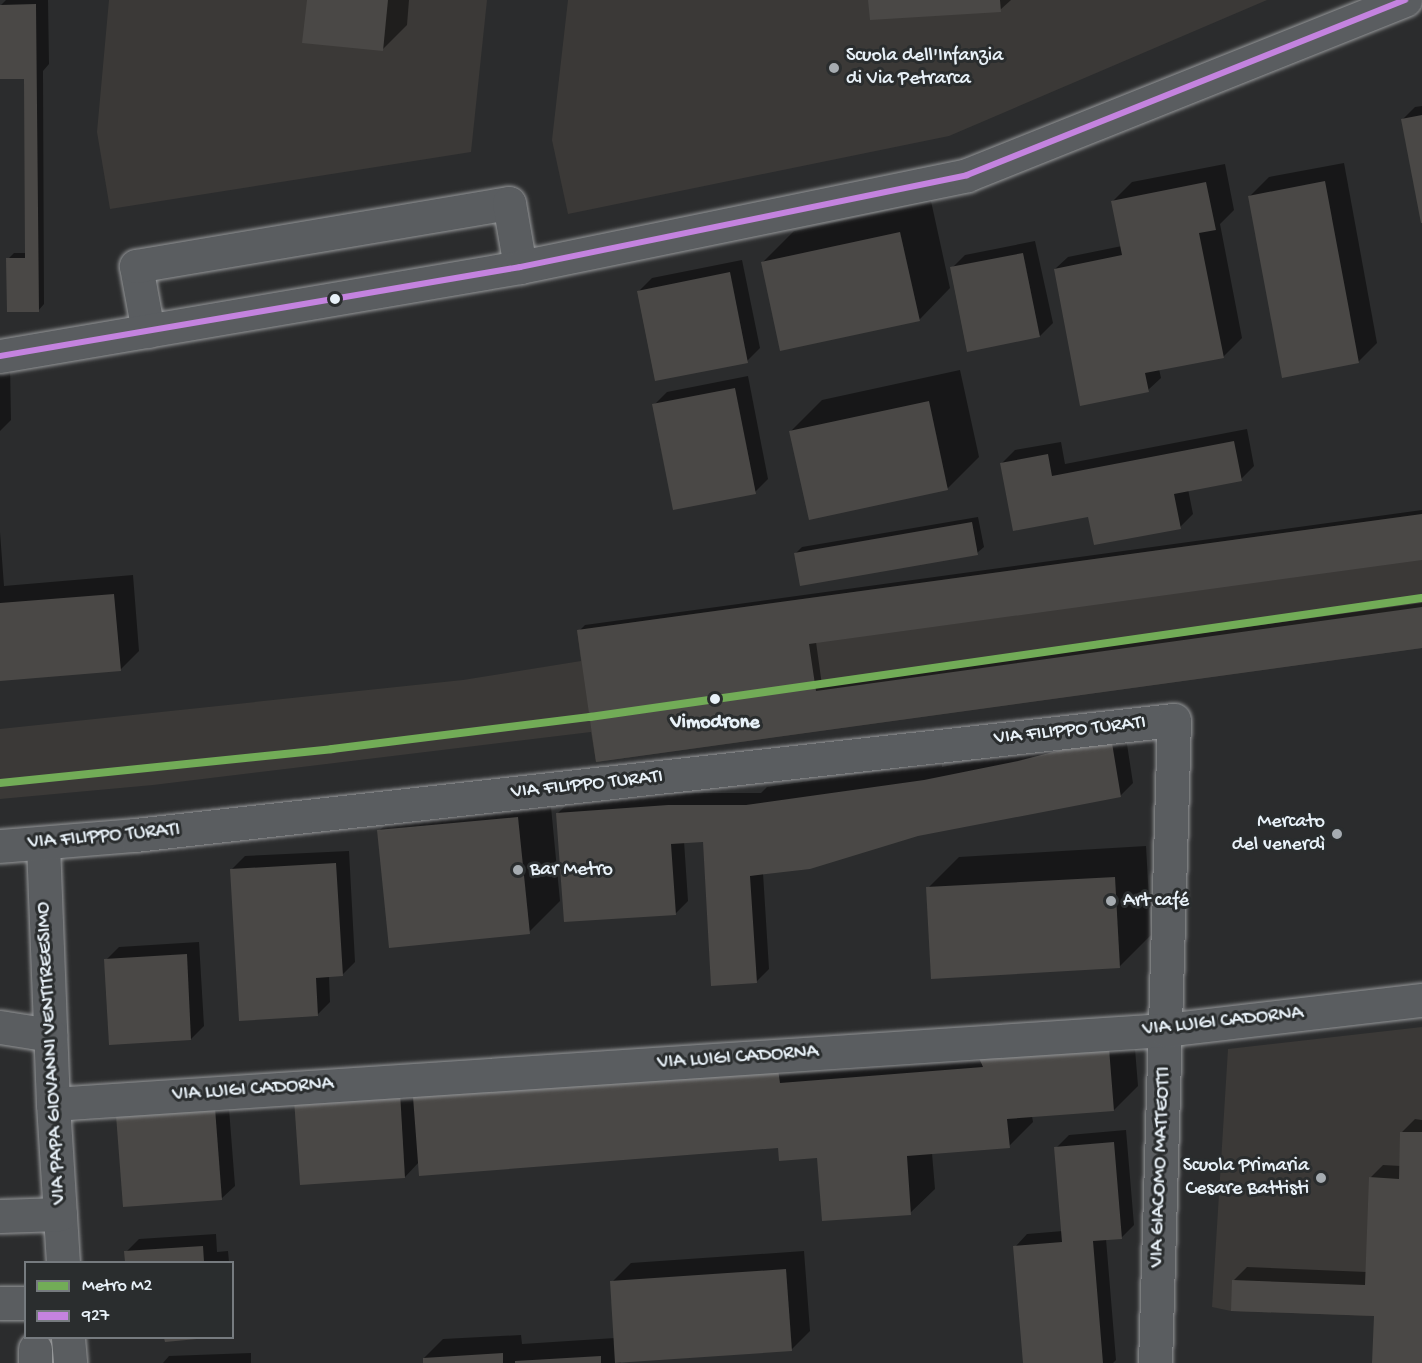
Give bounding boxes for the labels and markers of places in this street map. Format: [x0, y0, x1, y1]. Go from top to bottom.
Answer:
place label: Scuola dell'Infanzia di Via Petrarca [846, 45, 1003, 92]
marker: Scuola dell'Infanzia di Via Petrarca [827, 61, 841, 75]
unlabelled marker [329, 293, 341, 305]
marker: Vimodrone [706, 690, 724, 708]
place label: Vimodrone [670, 711, 760, 735]
place label: Mercato del venerdì [1232, 810, 1325, 857]
marker: Mercato del venerdì [1330, 827, 1344, 841]
place label: Bar Metro [530, 858, 613, 882]
marker: Bar Metro [511, 863, 525, 877]
place label: Art café [1123, 889, 1189, 913]
marker: Art café [1104, 894, 1118, 908]
place label: Scuola Primaria Cesare Battisti [1183, 1154, 1309, 1201]
marker: Scuola Primaria Cesare Battisti [1314, 1171, 1328, 1185]

